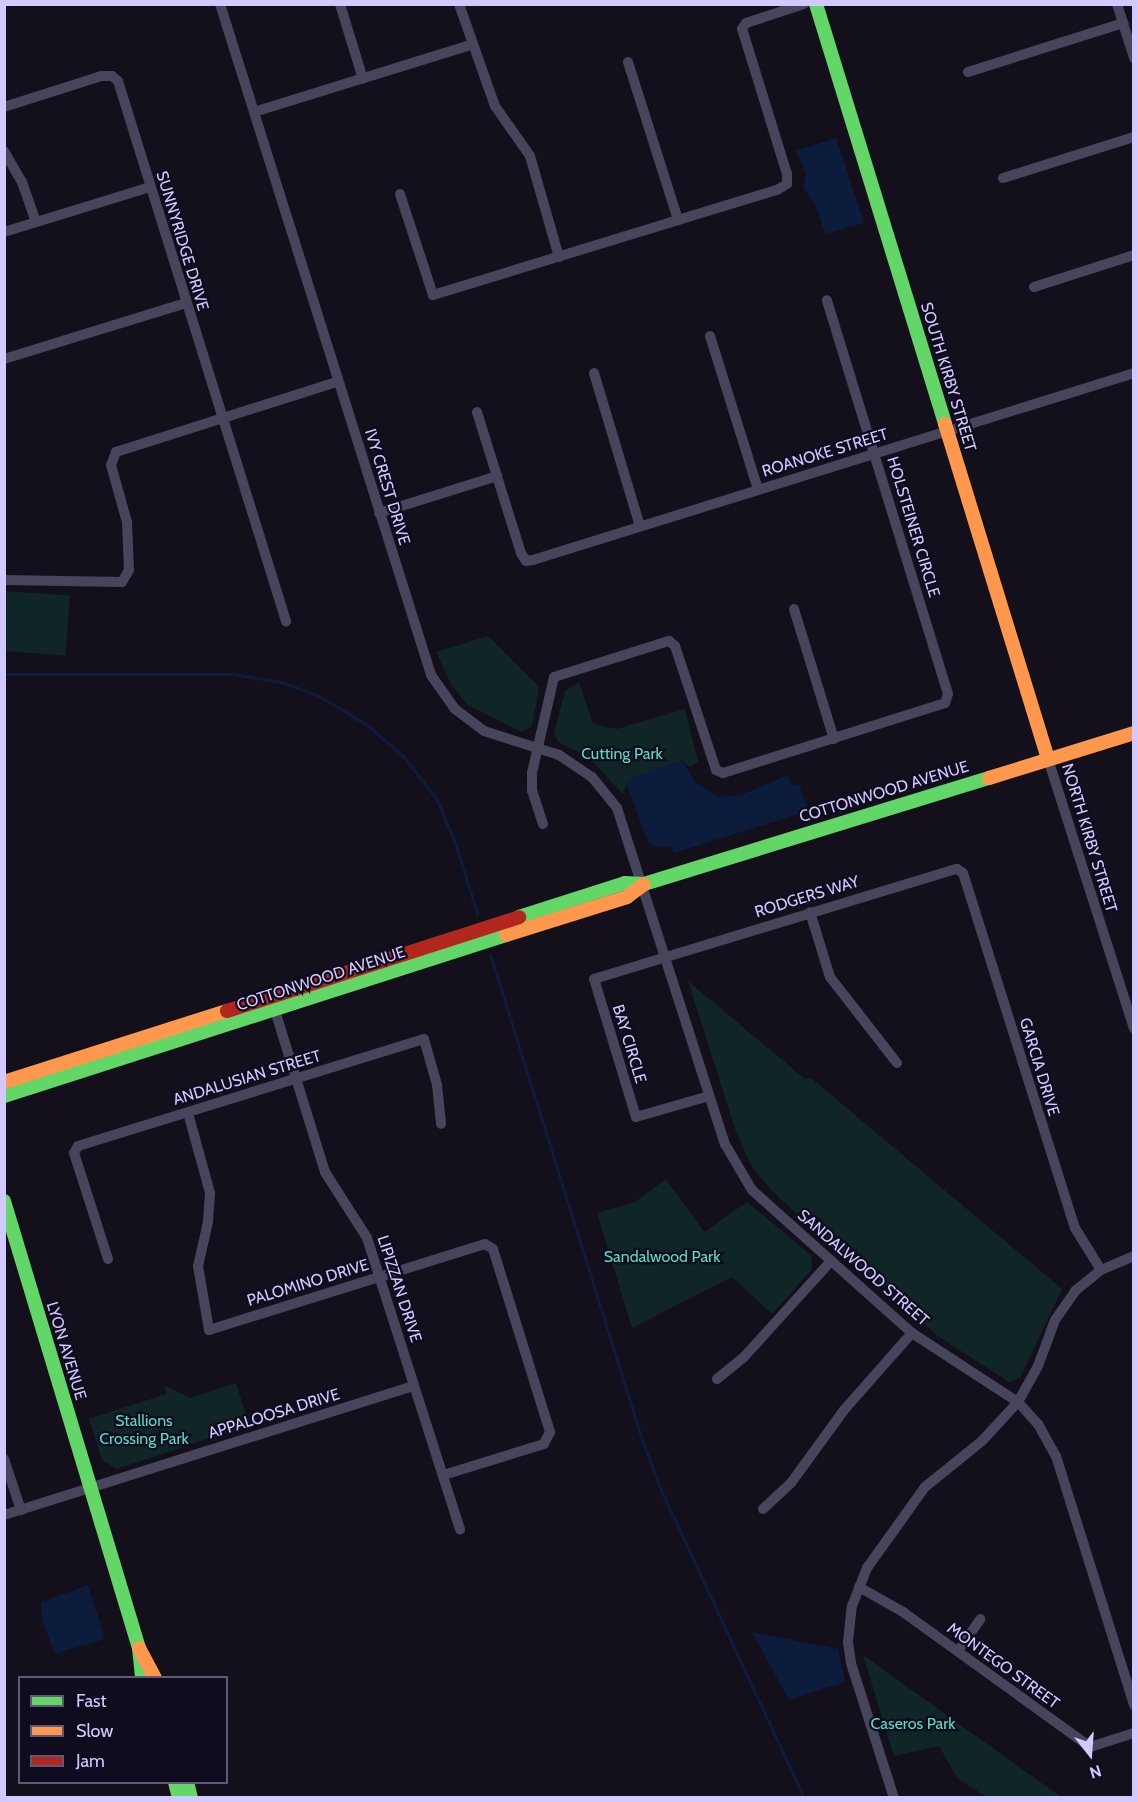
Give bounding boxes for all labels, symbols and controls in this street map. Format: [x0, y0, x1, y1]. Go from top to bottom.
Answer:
street label: SUNNYRIDGE DRIVE [152, 169, 212, 313]
street label: SOUTH KIRBY STREET [916, 300, 980, 454]
street label: ROANOKE STREET [760, 425, 890, 481]
street label: IVY CREST DRIVE [360, 427, 414, 547]
street label: HOLSTEINER CIRCLE [882, 454, 944, 600]
park label: Cutting Park [581, 744, 663, 764]
street label: COTTONWOOD AVENUE [797, 757, 971, 827]
street label: NORTH KIRBY STREET [1057, 761, 1121, 915]
street label: RODGERS WAY [752, 872, 862, 922]
street label: COTTONWOOD AVENUE [234, 943, 408, 1015]
street label: BAY CIRCLE [608, 1002, 650, 1086]
street label: GARCIA DRIVE [1015, 1016, 1063, 1118]
street label: ANDALUSIAN STREET [171, 1046, 323, 1110]
street label: SANDALWOOD STREET [793, 1206, 933, 1330]
street label: LIPIZZAN DRIVE [373, 1233, 425, 1345]
park label: Sandalwood Park [604, 1247, 720, 1267]
street label: PALOMINO DRIVE [245, 1255, 371, 1311]
street label: LYON AVENUE [42, 1300, 90, 1402]
street label: APPALOOSA DRIVE [206, 1385, 342, 1443]
park label: Stallions Crossing Park [99, 1411, 189, 1449]
street label: MONTEGO STREET [943, 1619, 1063, 1713]
legend [18, 1676, 228, 1784]
text: Fast [76, 1690, 107, 1712]
park label: Caseros Park [870, 1714, 956, 1734]
text: Slow [76, 1720, 113, 1742]
north arrow [1060, 1724, 1120, 1784]
text: Jam [76, 1750, 105, 1772]
text: N [1087, 1761, 1104, 1782]

